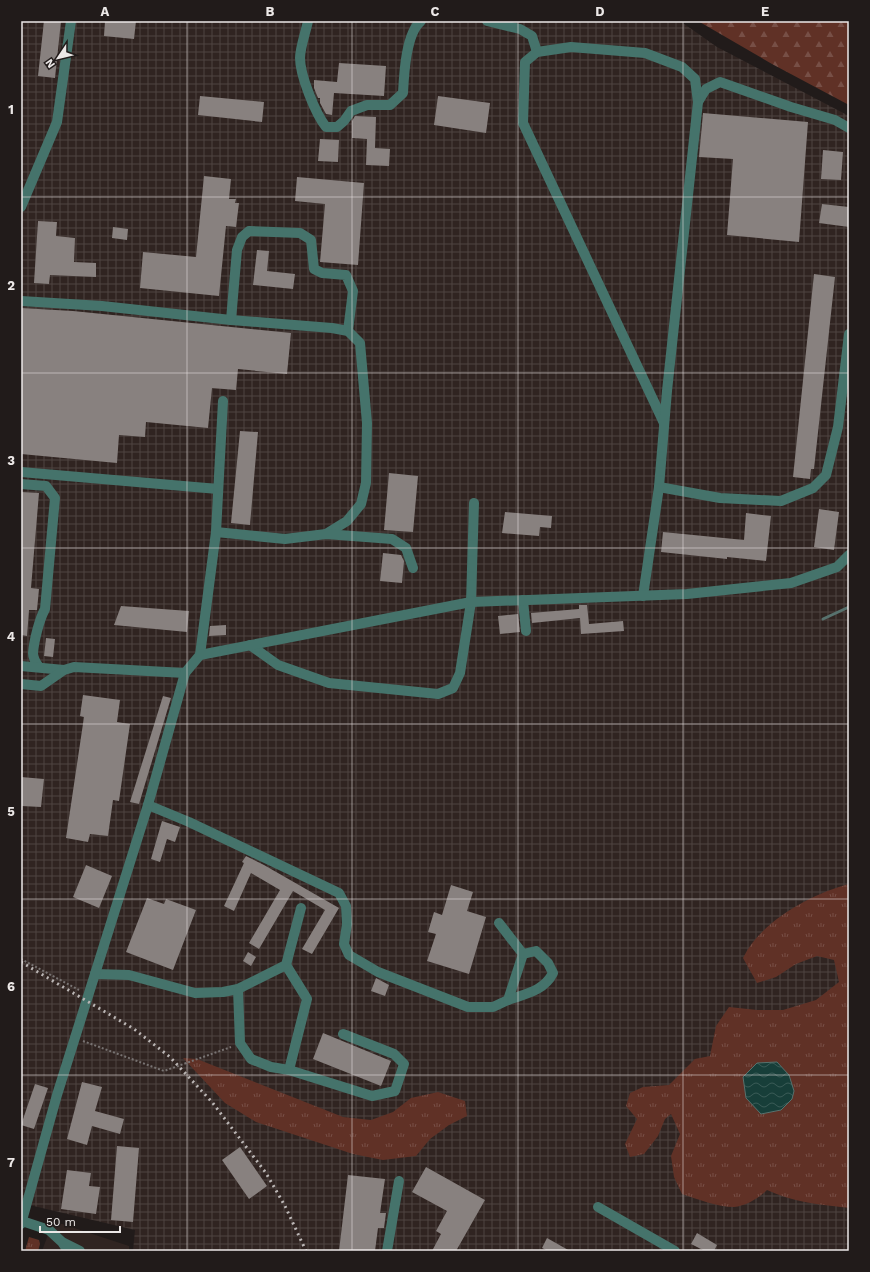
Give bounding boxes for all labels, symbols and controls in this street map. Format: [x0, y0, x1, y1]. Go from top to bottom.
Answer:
text: A [101, 4, 110, 19]
text: B [266, 4, 275, 19]
text: C [431, 4, 440, 19]
text: D [595, 4, 605, 19]
text: E [761, 4, 769, 19]
north arrow [38, 38, 78, 78]
text: N [43, 56, 58, 71]
text: 1 [8, 102, 14, 117]
text: 2 [7, 278, 15, 293]
text: 3 [7, 453, 15, 468]
text: 4 [7, 629, 16, 644]
text: 5 [7, 804, 15, 819]
text: 6 [7, 979, 15, 994]
text: 7 [7, 1155, 15, 1170]
scale bar [40, 1208, 120, 1234]
text: 50 m [46, 1215, 76, 1229]

